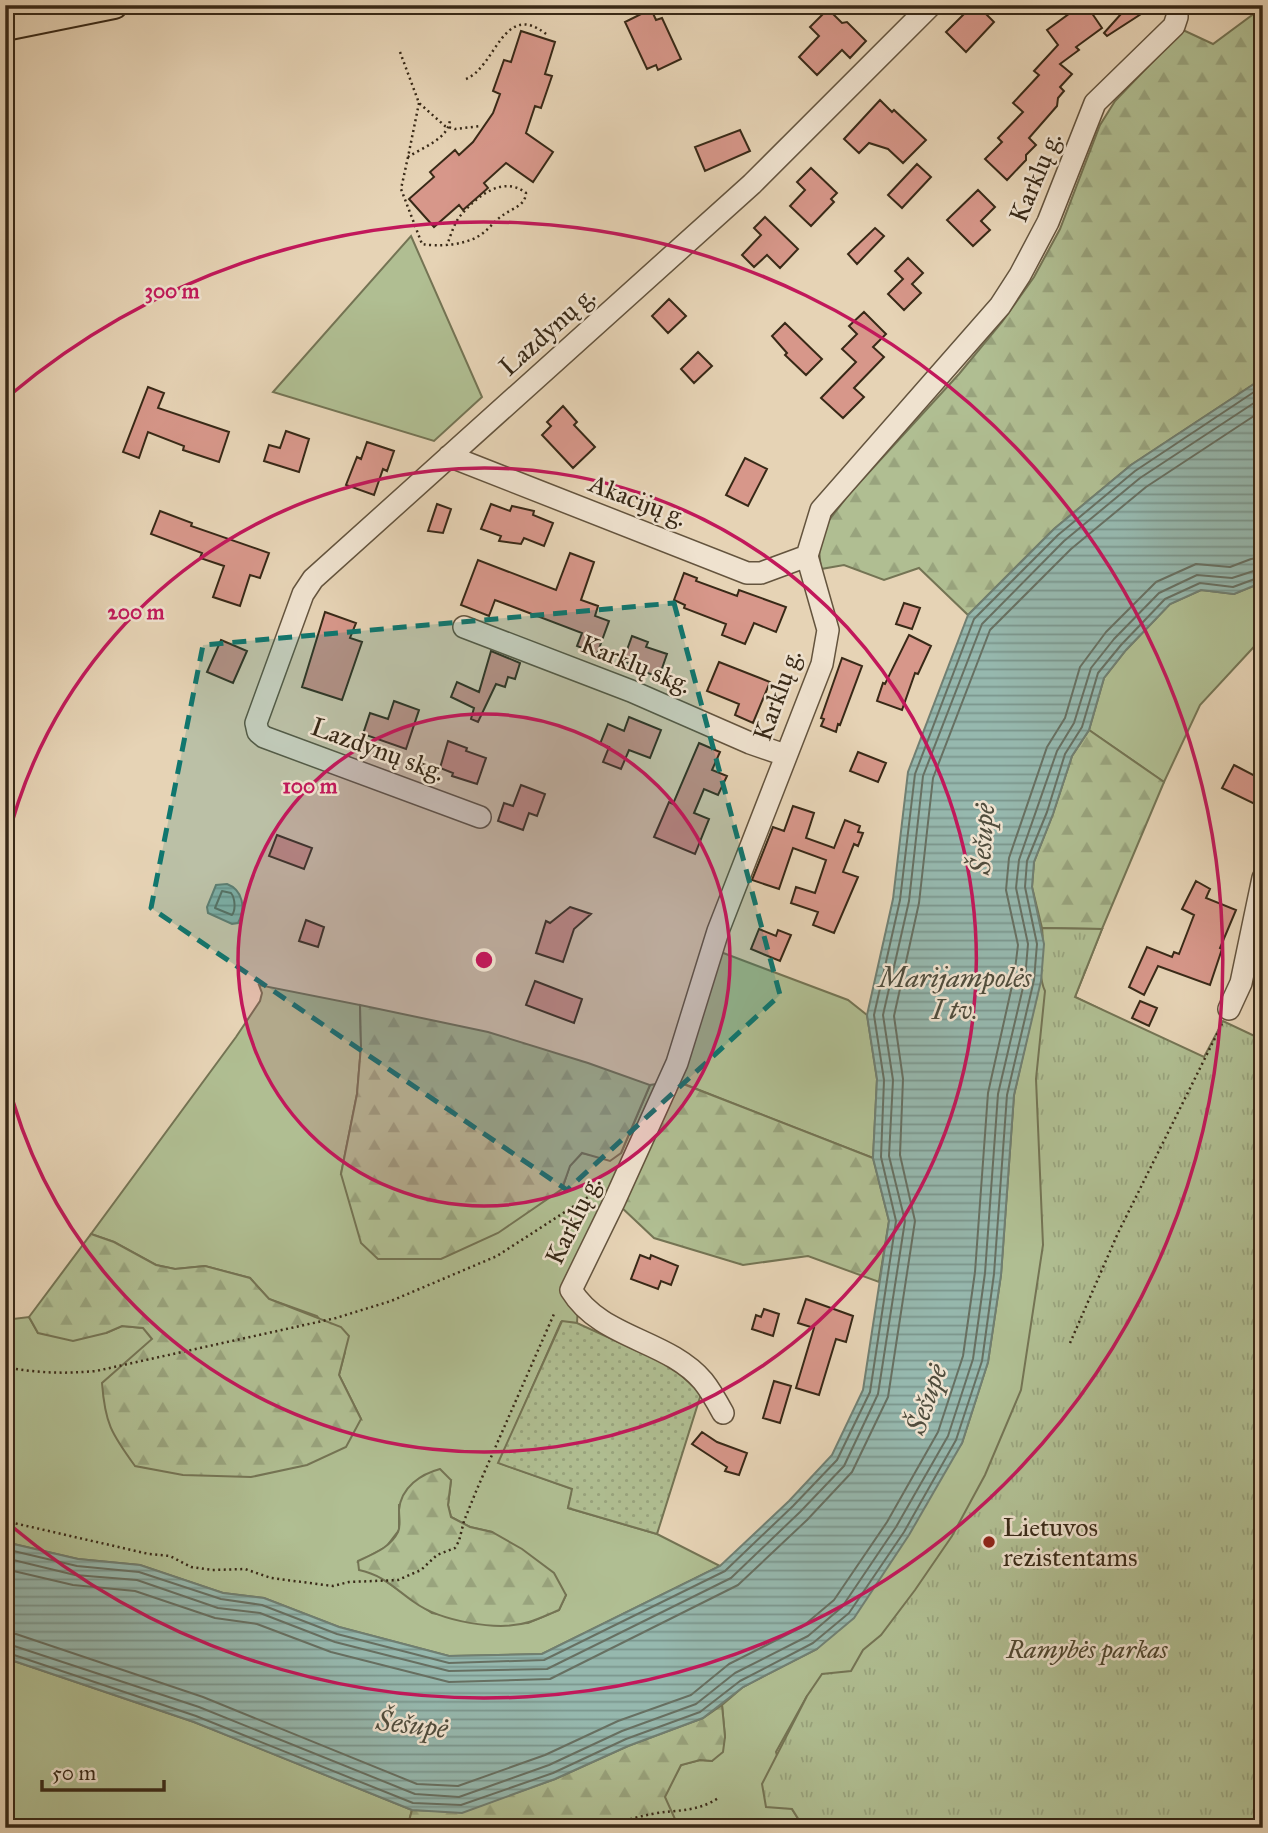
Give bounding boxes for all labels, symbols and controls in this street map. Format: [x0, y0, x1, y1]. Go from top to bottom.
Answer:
street label: Karklų g. [1002, 127, 1068, 227]
text: 300 m [144, 278, 200, 304]
street label: Lazdynų g. [492, 280, 602, 382]
street label: Akacijų g. [584, 466, 691, 533]
text: 200 m [108, 599, 165, 625]
street label: Karklų skg. [576, 627, 696, 701]
street label: Karklų g. [746, 645, 808, 745]
street label: Lazdynų skg. [307, 710, 449, 788]
text: 100 m [283, 773, 338, 799]
water label: Šešupė [962, 802, 1002, 877]
centre of rings [472, 948, 496, 972]
water label: Marijampolės I tv. [876, 960, 1032, 1027]
street label: Karklų g. [538, 1170, 608, 1270]
water label: Šešupė [897, 1359, 955, 1440]
place label: Lietuvos rezistentams [1003, 1511, 1138, 1573]
marker: Lietuvos rezistentams [981, 1534, 997, 1550]
park label: Ramybės parkas [1005, 1633, 1168, 1666]
water label: Šešupė [373, 1703, 450, 1746]
scale bar [42, 1749, 164, 1793]
text: 50 m [52, 1760, 97, 1786]

